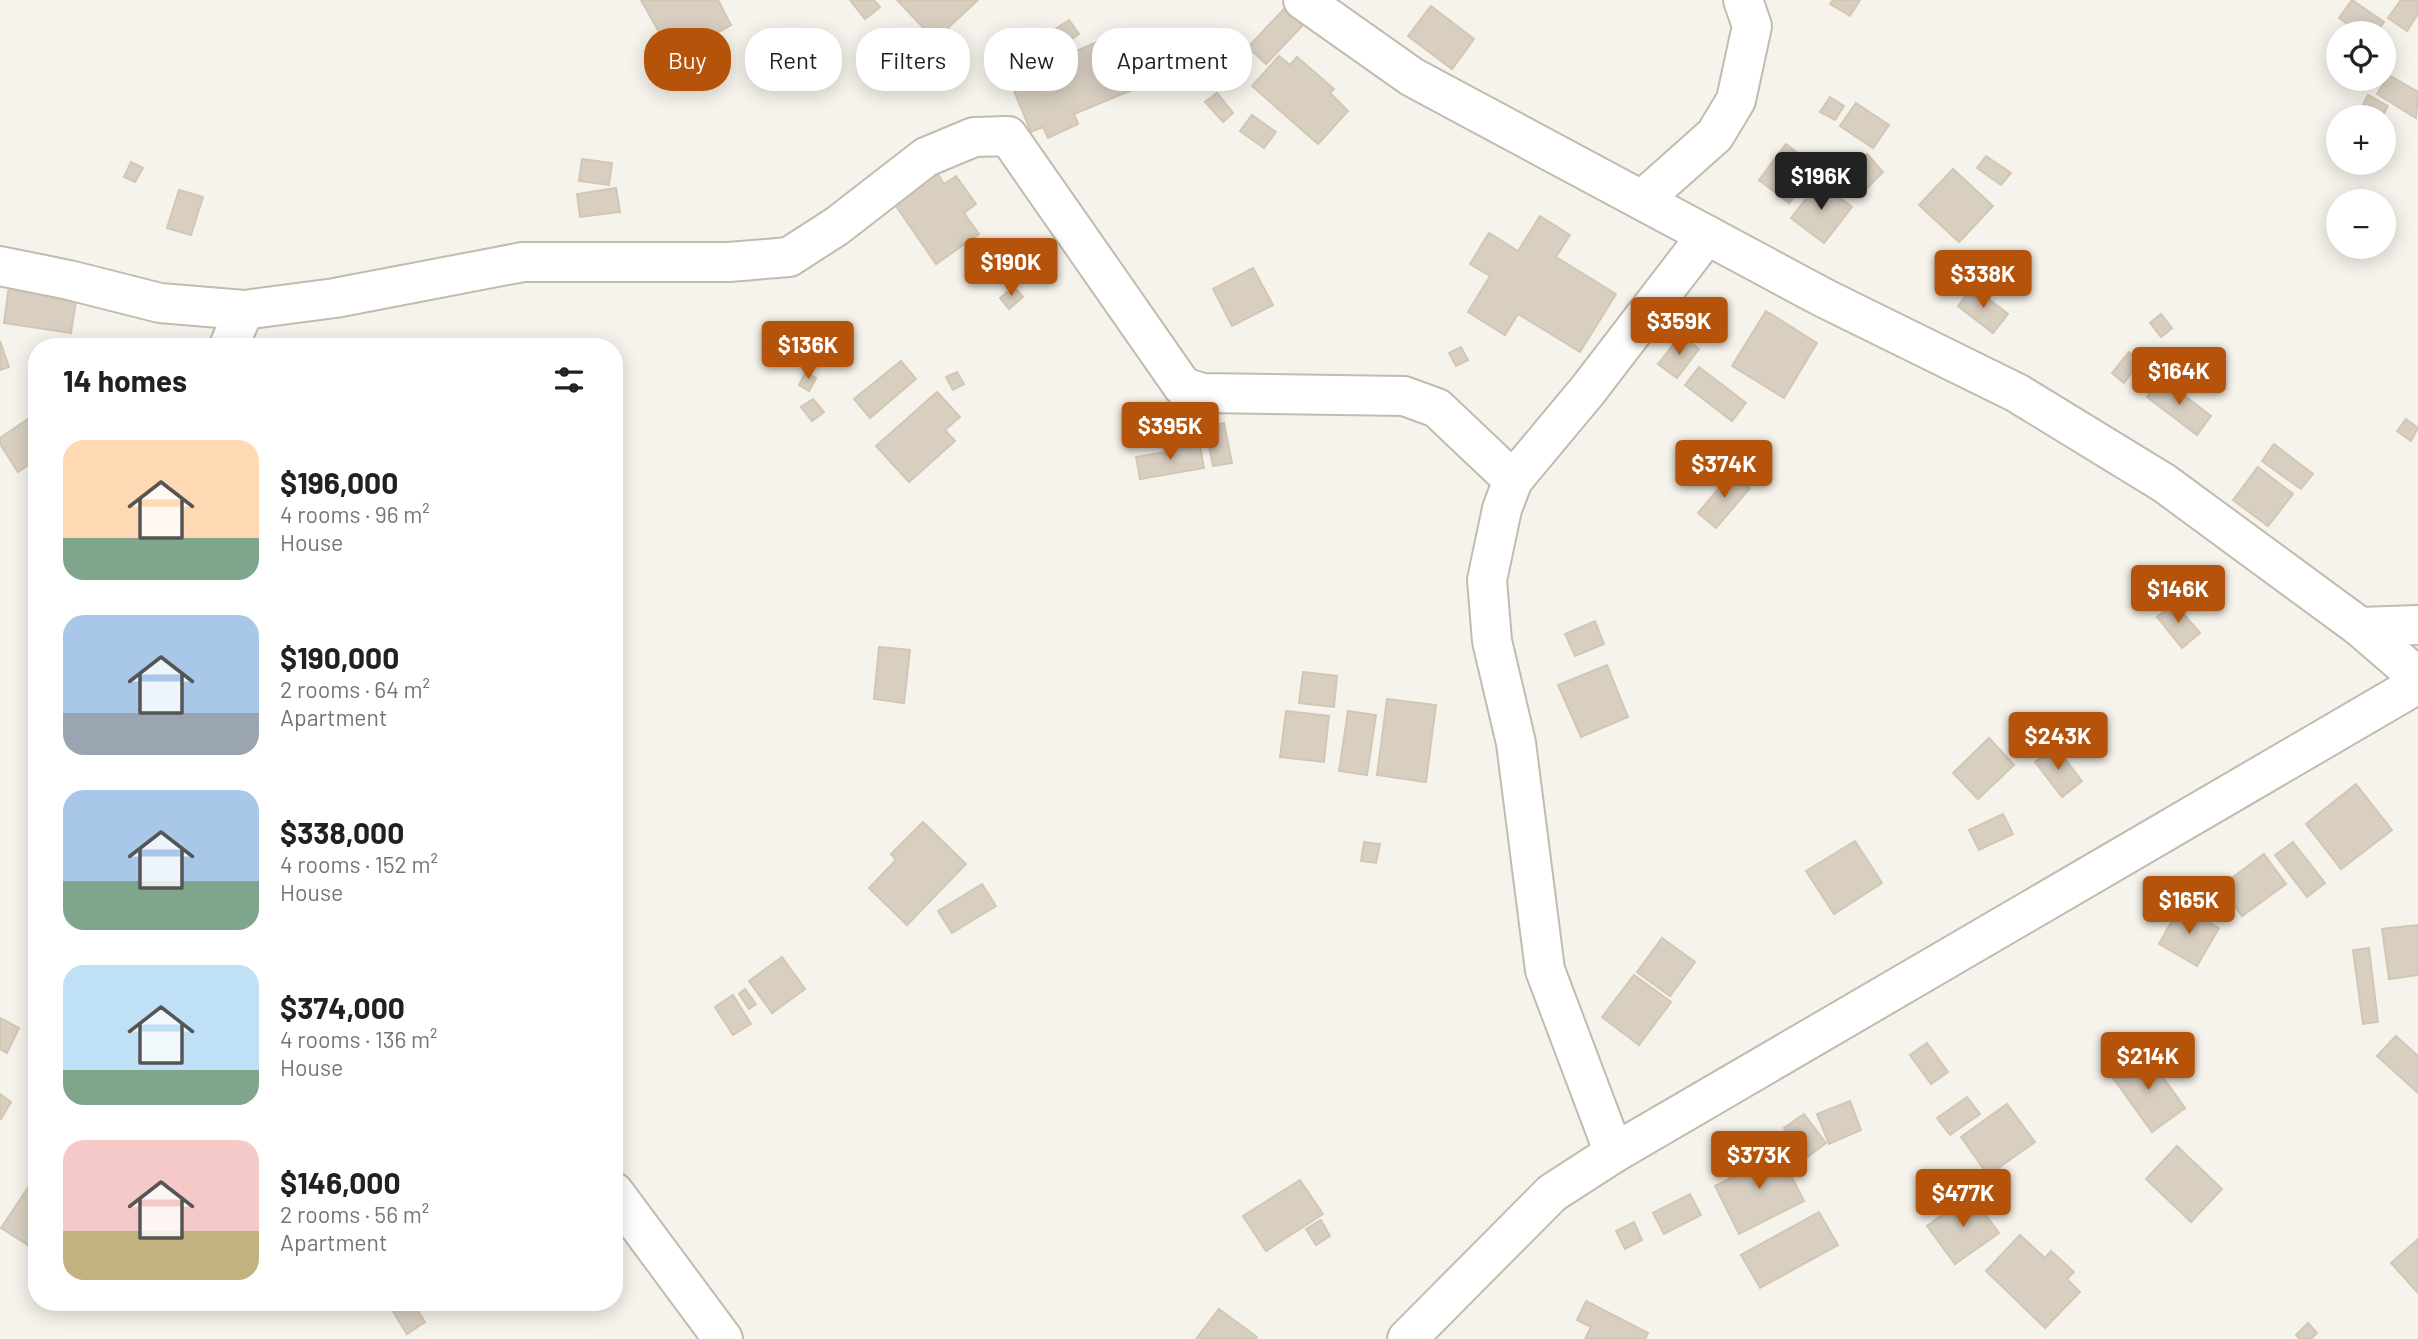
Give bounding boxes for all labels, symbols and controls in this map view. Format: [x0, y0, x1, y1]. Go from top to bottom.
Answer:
map controls [2326, 21, 2396, 259]
button: locate [2326, 21, 2396, 91]
chip: Buy [644, 28, 731, 91]
chip: Rent [745, 28, 842, 91]
chip: Filters [856, 28, 970, 91]
chip: New [984, 28, 1078, 91]
chip: Apartment [1092, 28, 1252, 91]
button: + [2326, 105, 2396, 175]
pin: $196K [1772, 152, 1870, 212]
text: $196K [1791, 161, 1851, 189]
button: − [2326, 189, 2396, 259]
pin: $190K [962, 238, 1060, 298]
text: $190K [980, 247, 1042, 275]
pin: $338K [1934, 250, 2032, 310]
text: $338K [1951, 259, 2015, 287]
pin: $359K [1630, 298, 1728, 357]
text: $359K [1647, 306, 1711, 334]
pin: $136K [759, 322, 857, 381]
text: $136K [778, 330, 838, 358]
pin: $164K [2130, 348, 2228, 407]
text: $164K [2148, 356, 2210, 384]
icon: filters [550, 361, 588, 399]
text: 14 homes [63, 362, 187, 398]
pin: $395K [1121, 402, 1219, 462]
text: $395K [1138, 411, 1202, 439]
pin: $374K [1675, 440, 1773, 500]
text: $374K [1691, 449, 1757, 477]
text: $196,000 [280, 464, 398, 500]
icon: home [119, 468, 203, 552]
text: 4 rooms · 96 m² [280, 500, 430, 528]
text: House [280, 528, 343, 556]
pin: $146K [2129, 566, 2227, 625]
text: $146K [2147, 574, 2209, 602]
text: $190,000 [280, 639, 399, 675]
icon: home [119, 643, 203, 727]
text: 2 rooms · 64 m² [280, 675, 430, 703]
text: Apartment [280, 703, 387, 731]
pin: $243K [2009, 712, 2107, 772]
text: $243K [2025, 721, 2091, 749]
text: $338,000 [280, 814, 404, 850]
icon: home [119, 818, 203, 902]
text: 4 rooms · 152 m² [280, 850, 438, 878]
pin: $165K [2140, 876, 2238, 936]
text: House [280, 878, 343, 906]
text: $165K [2159, 885, 2219, 913]
text: $374,000 [280, 989, 405, 1025]
icon: home [119, 993, 203, 1077]
text: 4 rooms · 136 m² [280, 1025, 438, 1053]
pin: $214K [2099, 1032, 2197, 1092]
text: $214K [2117, 1041, 2179, 1069]
text: House [280, 1053, 343, 1081]
pin: $373K [1710, 1132, 1808, 1191]
text: $373K [1727, 1140, 1791, 1168]
text: $146,000 [280, 1164, 401, 1200]
icon: home [119, 1168, 203, 1252]
pin: $477K [1914, 1170, 2012, 1229]
text: $477K [1932, 1178, 1994, 1206]
text: 2 rooms · 56 m² [280, 1200, 429, 1228]
text: Apartment [280, 1228, 387, 1256]

